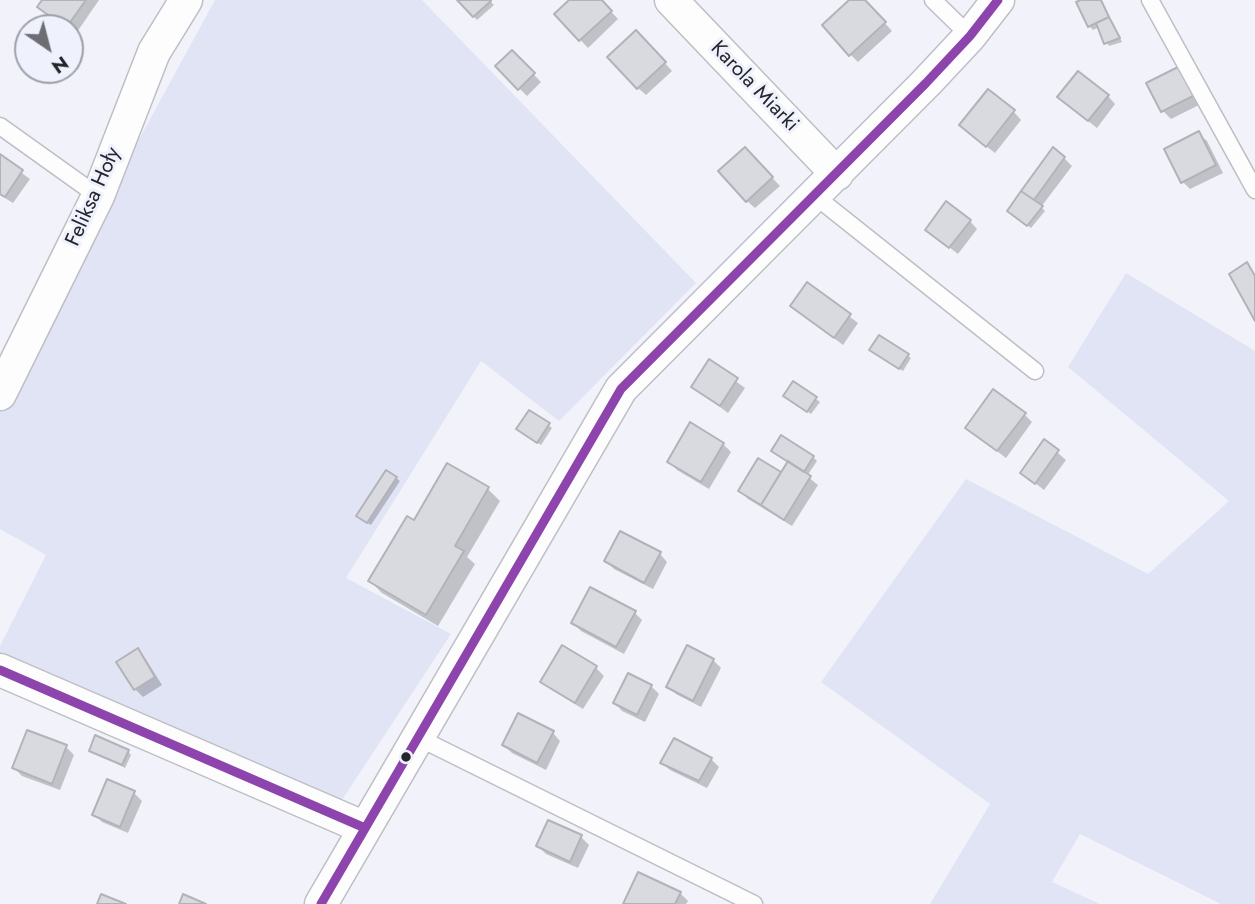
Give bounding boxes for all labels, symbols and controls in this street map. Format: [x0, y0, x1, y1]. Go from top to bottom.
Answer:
north arrow [14, 14, 84, 84]
street label: Karola Miarki [705, 37, 803, 137]
text: N [46, 50, 74, 80]
street label: Feliksa Hoły [61, 144, 127, 250]
unlabelled marker [399, 750, 413, 764]

